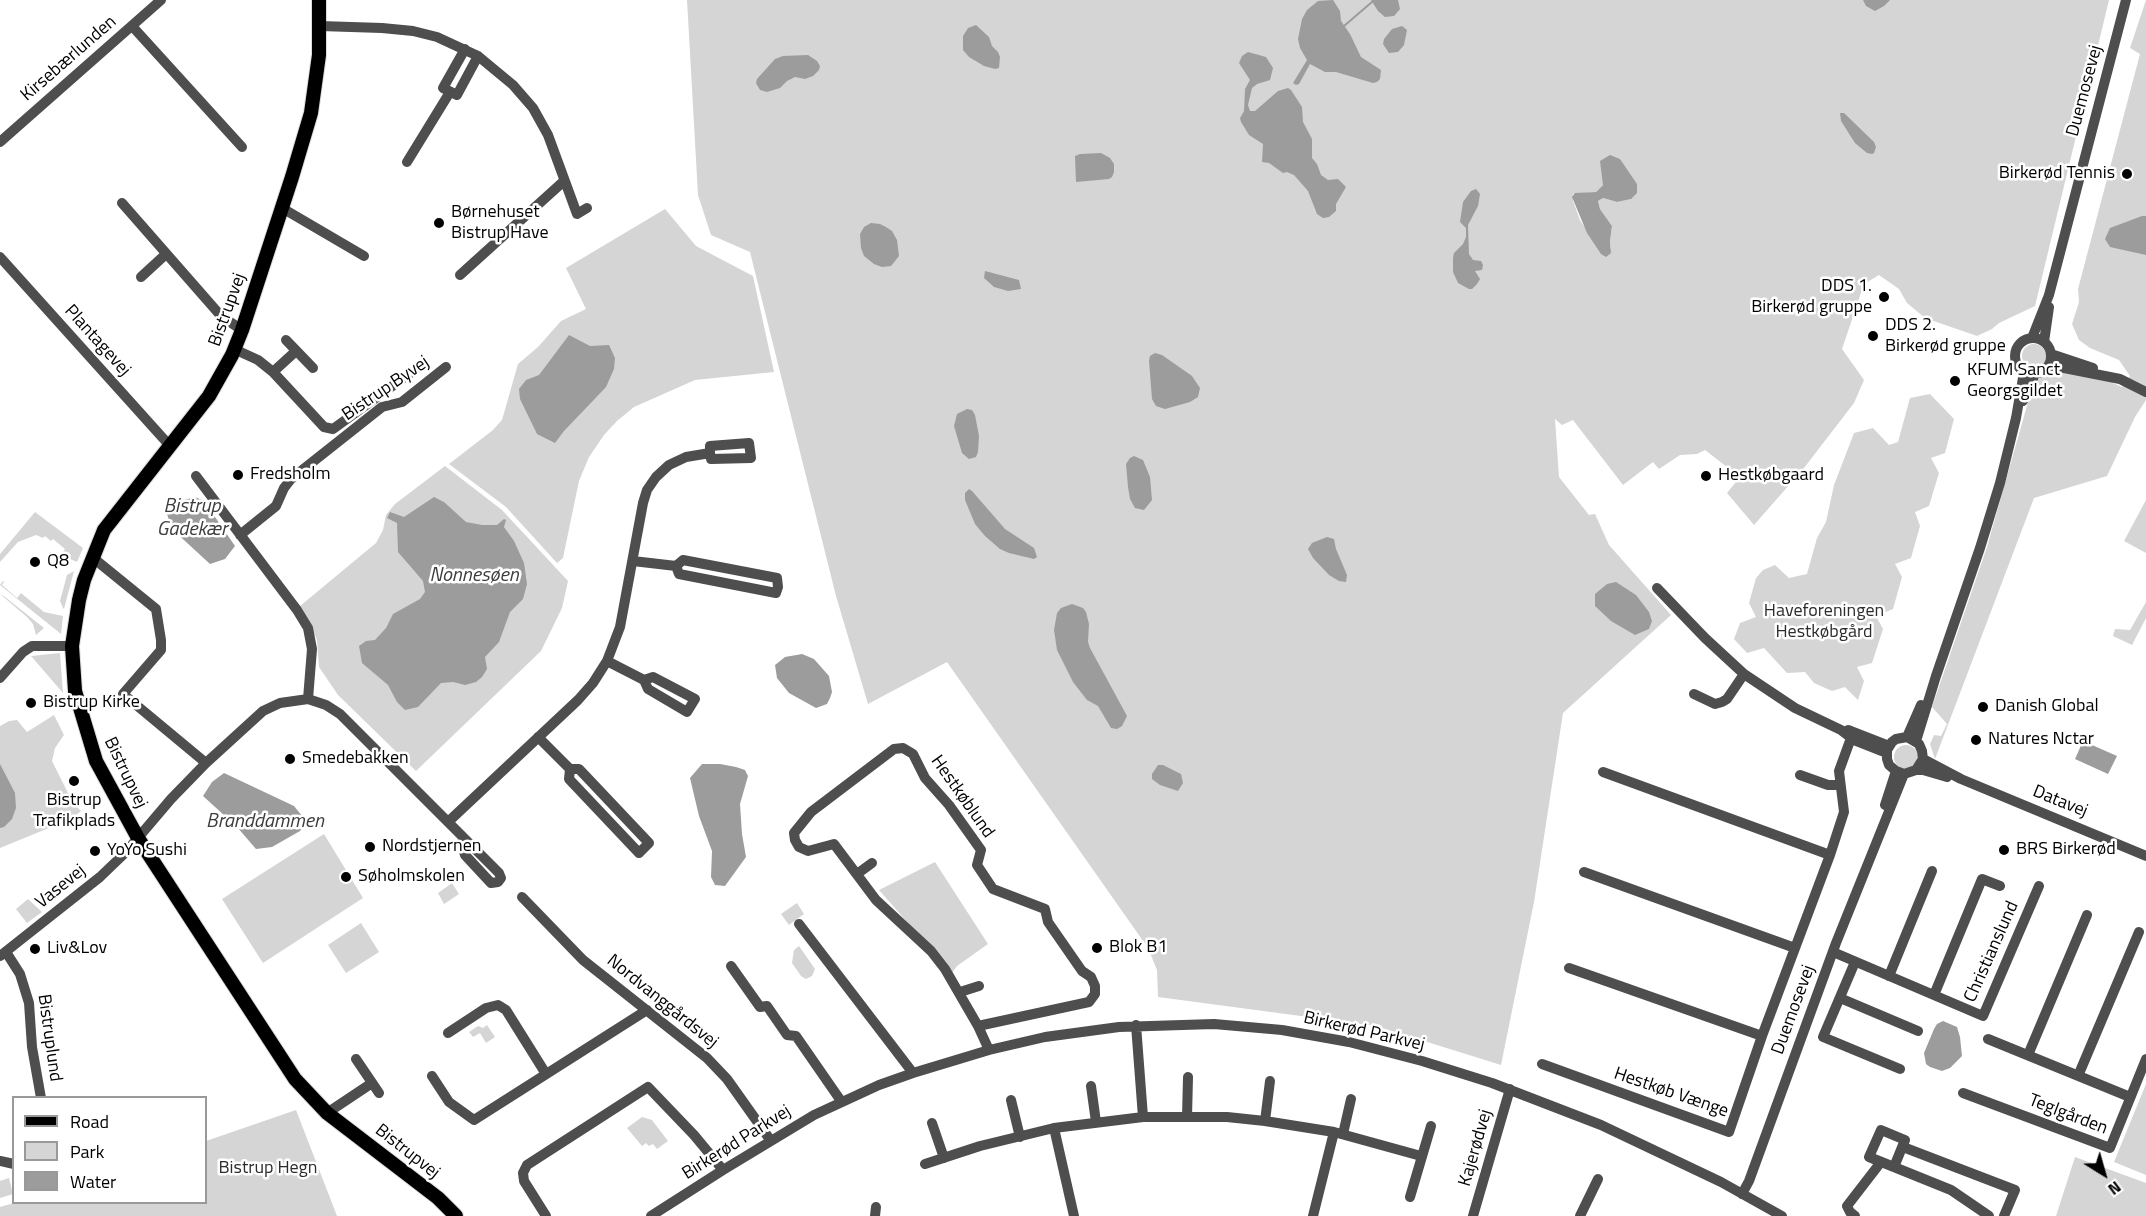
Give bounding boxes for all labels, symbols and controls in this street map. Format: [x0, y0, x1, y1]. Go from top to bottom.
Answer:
street label: Kirsebærlunden [17, 12, 121, 106]
street label: Duemosevej [2062, 43, 2108, 139]
place label: Birkerød Tennis [1999, 163, 2115, 185]
marker: Birkerød Tennis [2120, 167, 2134, 181]
place label: Børnehuset Bistrup Have [451, 202, 549, 244]
marker: Børnehuset Bistrup Have [432, 216, 446, 230]
street label: Bistrupvej [205, 270, 251, 350]
place label: DDS 1. Birkerød gruppe [1751, 276, 1872, 318]
marker: DDS 1. Birkerød gruppe [1877, 290, 1891, 304]
street label: Plantagevej [59, 301, 135, 381]
place label: DDS 2. Birkerød gruppe [1885, 315, 2006, 358]
marker: DDS 2. Birkerød gruppe [1866, 329, 1880, 343]
street label: Bistrup Byvej [338, 352, 434, 426]
place label: KFUM Sanct Georgsgildet [1967, 360, 2063, 403]
marker: KFUM Sanct Georgsgildet [1948, 374, 1962, 388]
place label: Fredsholm [250, 464, 330, 486]
place label: Hestkøbgaard [1718, 465, 1824, 487]
marker: Fredsholm [231, 468, 245, 482]
marker: Hestkøbgaard [1699, 469, 1713, 483]
water label: Bistrup Gadekær [157, 495, 227, 542]
place label: Q8 [47, 551, 69, 573]
marker: Q8 [28, 555, 42, 569]
water label: Nonnesøen [429, 564, 519, 588]
park label: Haveforeningen Hestkøbgård [1764, 601, 1884, 644]
place label: Bistrup Kirke [43, 692, 140, 714]
marker: Bistrup Kirke [24, 696, 38, 710]
place label: Danish Global [1995, 696, 2099, 718]
marker: Danish Global [1976, 700, 1990, 714]
place label: Natures Nctar [1988, 729, 2094, 751]
marker: Natures Nctar [1969, 733, 1983, 747]
street label: Bistrupvej [99, 734, 151, 812]
place label: Smedebakken [302, 748, 409, 770]
street label: Hestkøblund [926, 751, 998, 843]
marker: Smedebakken [283, 752, 297, 766]
marker: Bistrup Trafikplads [67, 774, 81, 788]
street label: Datavej [2029, 781, 2091, 823]
place label: Bistrup Trafikplads [33, 790, 115, 832]
water label: Branddammen [206, 810, 324, 834]
place label: Nordstjernen [382, 836, 481, 858]
place label: BRS Birkerød [2016, 839, 2116, 861]
place label: YoYo Sushi [107, 840, 187, 862]
marker: Nordstjernen [363, 840, 377, 854]
marker: BRS Birkerød [1997, 843, 2011, 857]
marker: YoYo Sushi [88, 844, 102, 858]
street label: Vasevej [32, 860, 90, 914]
place label: Søholmskolen [358, 866, 465, 888]
marker: Søholmskolen [339, 870, 353, 884]
street label: Christianslund [1960, 898, 2024, 1006]
place label: Blok B1 [1109, 937, 1167, 959]
place label: Liv&Lov [47, 938, 107, 960]
marker: Blok B1 [1090, 941, 1104, 955]
marker: Liv&Lov [28, 942, 42, 956]
street label: Nordvanggårdsvej [602, 950, 722, 1054]
street label: Duemosevej [1768, 962, 1820, 1058]
street label: Bistruplund [32, 993, 66, 1083]
street label: Birkerød Parkvej [1301, 1008, 1427, 1056]
street label: Hestkøb Vænge [1611, 1063, 1731, 1123]
street label: Teglgården [2025, 1090, 2111, 1140]
legend [12, 1096, 207, 1204]
street label: Birkerød Parkvej [679, 1101, 795, 1185]
street label: Kajerødvej [1455, 1107, 1497, 1189]
text: Road [70, 1108, 109, 1135]
street label: Bistrupvej [370, 1120, 444, 1184]
text: Park [70, 1138, 104, 1165]
north arrow [2074, 1144, 2134, 1204]
park label: Bistrup Hegn [218, 1158, 318, 1180]
text: Water [70, 1168, 116, 1195]
text: N [2103, 1175, 2126, 1201]

